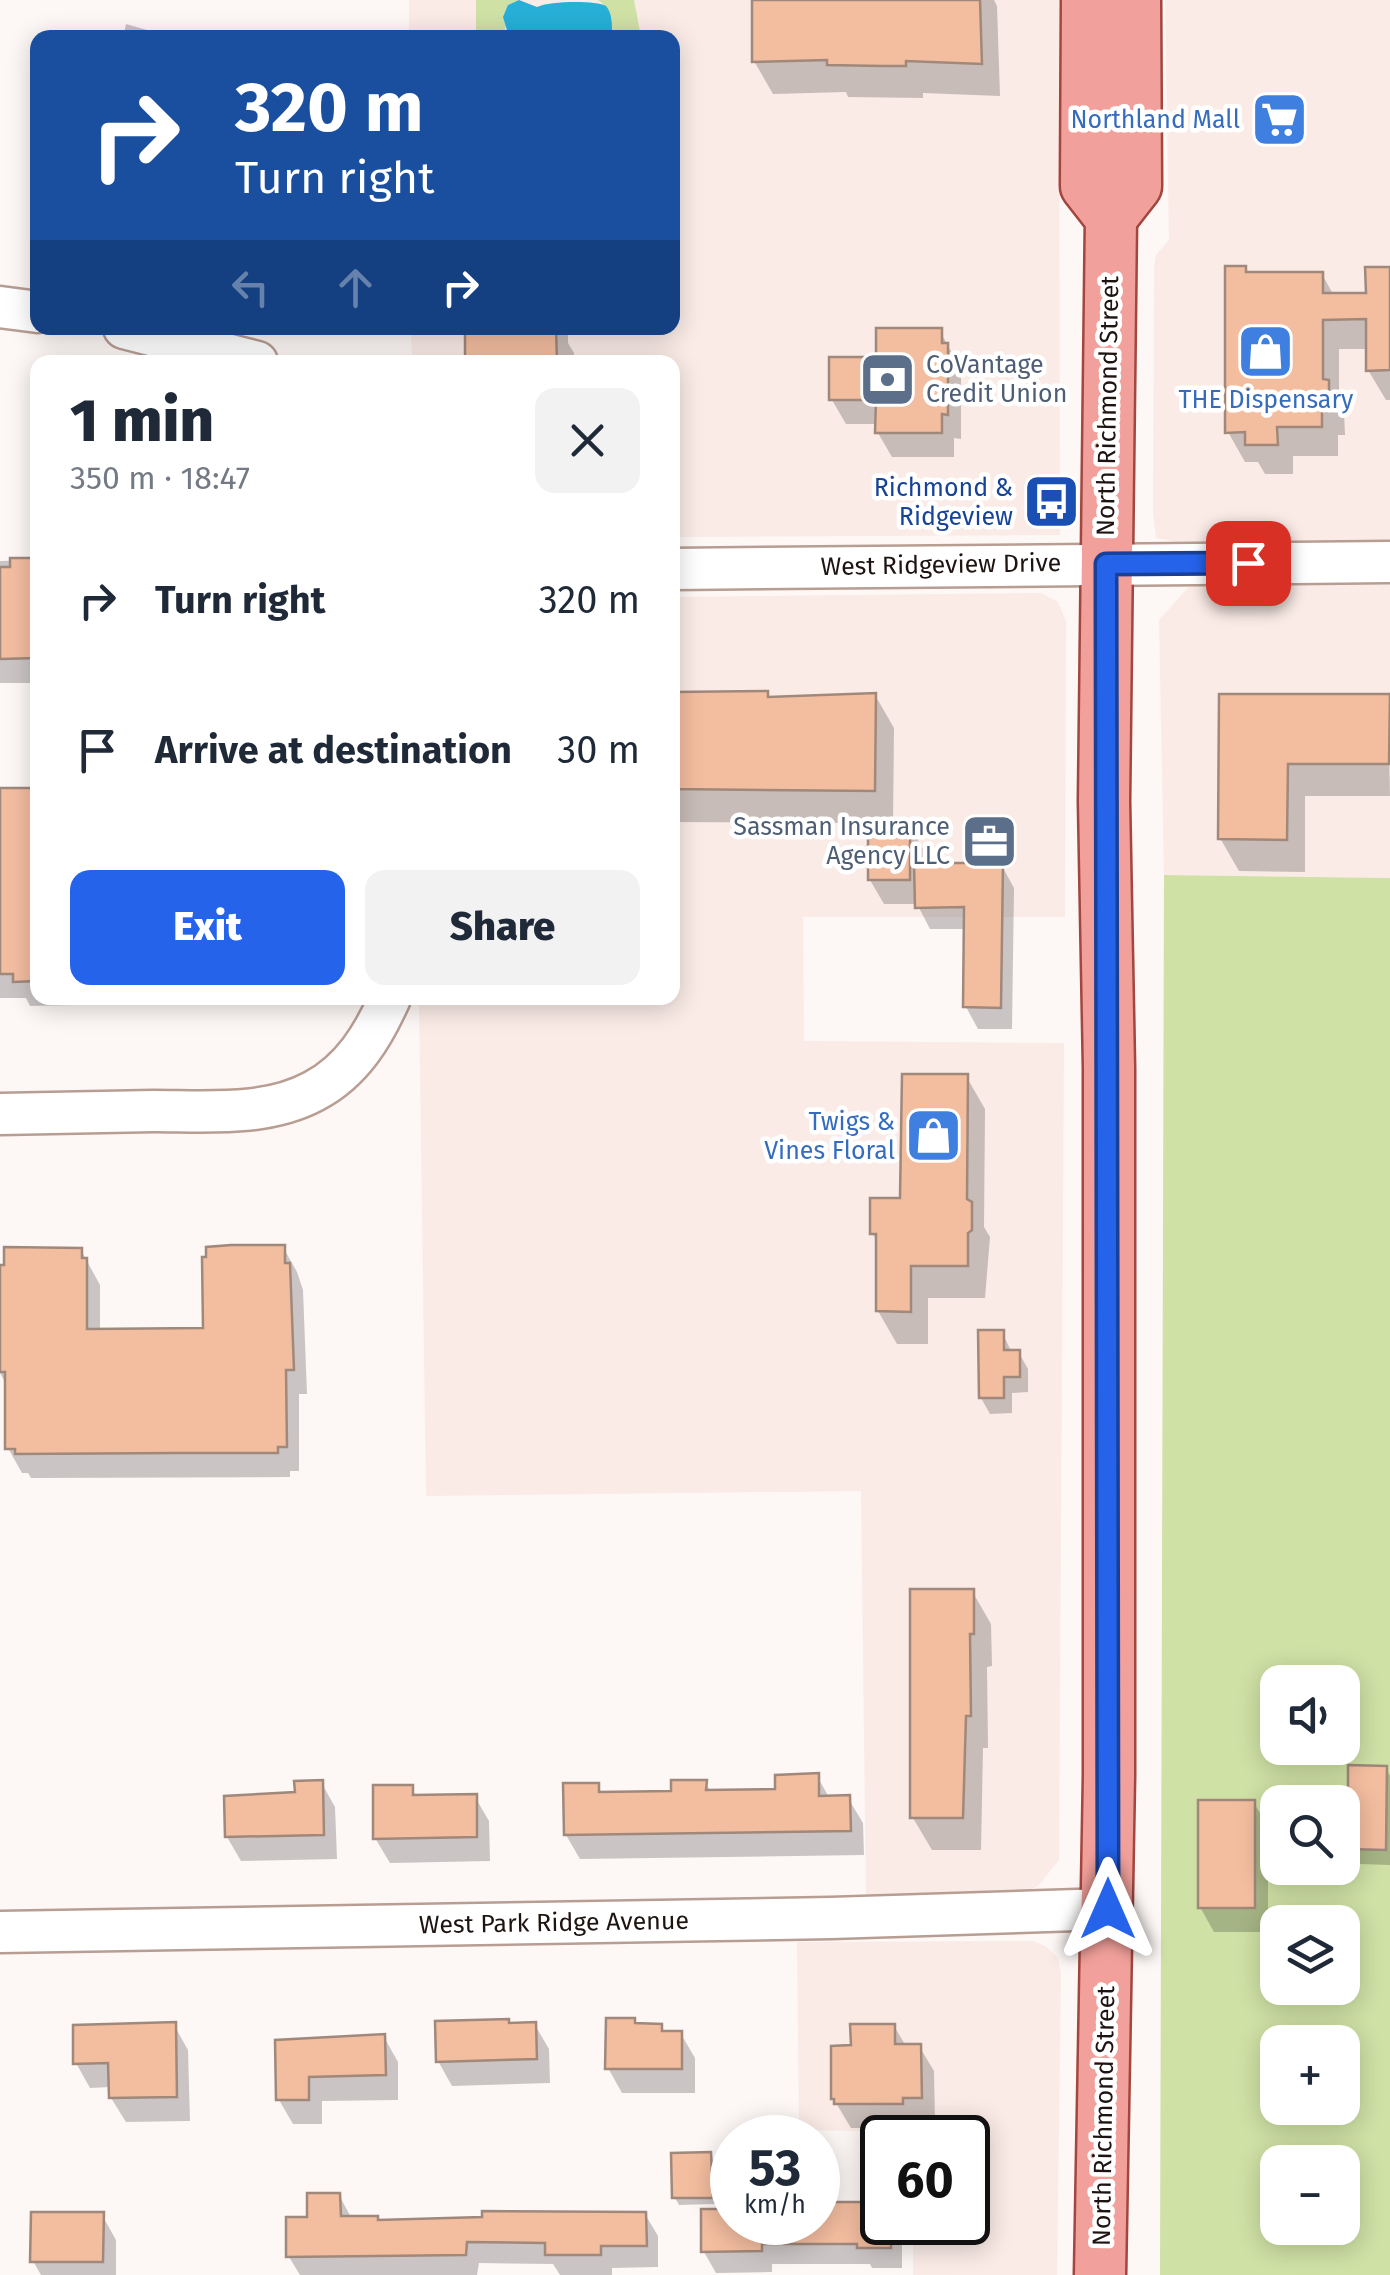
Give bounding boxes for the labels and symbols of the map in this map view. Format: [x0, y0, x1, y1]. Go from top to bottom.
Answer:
supermarket icon: Northland Mall [1249, 90, 1309, 150]
place label: Northland Mall [1071, 105, 1240, 135]
street label: North Richmond Street [1091, 275, 1125, 536]
shop icon: THE Dispensary [1236, 321, 1296, 381]
bank icon: CoVantage Credit Union [857, 349, 917, 409]
place label: CoVantage Credit Union [926, 350, 1067, 409]
place label: THE Dispensary [1179, 385, 1354, 415]
bus stop icon: Richmond & Ridgeview [1022, 472, 1082, 532]
place label: Richmond & Ridgeview [874, 473, 1013, 532]
pin [1206, 521, 1291, 606]
street label: West Ridgeview Drive [820, 548, 1062, 582]
office icon: Sassman Insurance Agency LLC [959, 811, 1019, 871]
place label: Sassman Insurance Agency LLC [733, 812, 950, 871]
shop icon: Twigs & Vines Floral [904, 1106, 964, 1166]
place label: Twigs & Vines Floral [764, 1107, 895, 1166]
position arrow [1056, 1857, 1160, 1961]
street label: West Park Ridge Avenue [419, 1906, 689, 1940]
street label: North Richmond Street [1087, 1985, 1121, 2246]
speed limit sign: 60 [860, 2115, 990, 2245]

